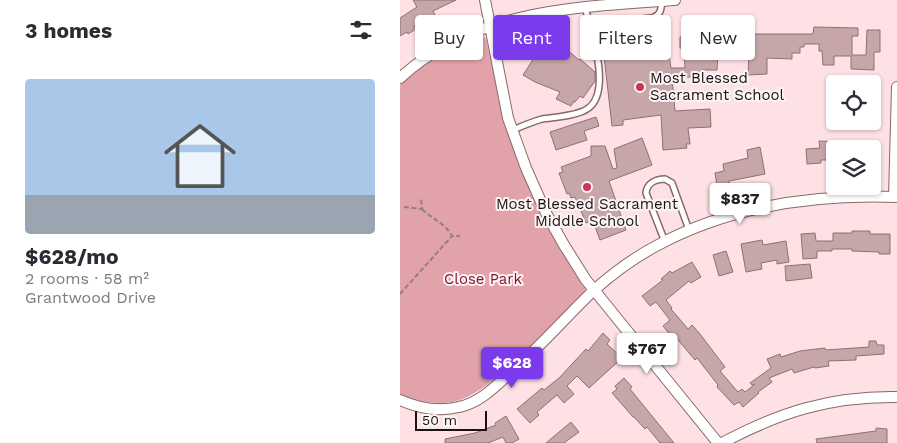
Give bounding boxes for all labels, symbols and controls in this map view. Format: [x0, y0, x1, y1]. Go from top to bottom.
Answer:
chip: Buy [415, 15, 483, 60]
chip: Rent [493, 15, 570, 60]
chip: Filters [580, 15, 671, 60]
chip: New [681, 15, 755, 60]
icon: filters [347, 16, 375, 44]
text: 3 homes [25, 18, 112, 43]
place label: Most Blessed Sacrament School [650, 69, 785, 104]
map controls [826, 75, 881, 195]
button: locate [826, 75, 881, 130]
marker: Most Blessed Sacrament School [634, 81, 646, 93]
icon: home [155, 111, 245, 201]
button: layers [826, 140, 881, 195]
marker: Most Blessed Sacrament Middle School [581, 181, 593, 193]
pin: $837 [710, 182, 770, 225]
text: $837 [721, 189, 759, 208]
place label: Most Blessed Sacrament Middle School [496, 195, 679, 230]
text: $628/mo [25, 244, 119, 269]
text: 2 rooms · 58 m² [25, 269, 149, 288]
park label: Close Park [444, 270, 522, 288]
text: Grantwood Drive [25, 288, 156, 307]
pin: $767 [617, 332, 677, 375]
text: $767 [628, 339, 666, 358]
pin: $628 [482, 346, 542, 389]
text: $628 [492, 353, 532, 372]
scale bar [415, 408, 488, 431]
text: 50 m [422, 412, 457, 428]

